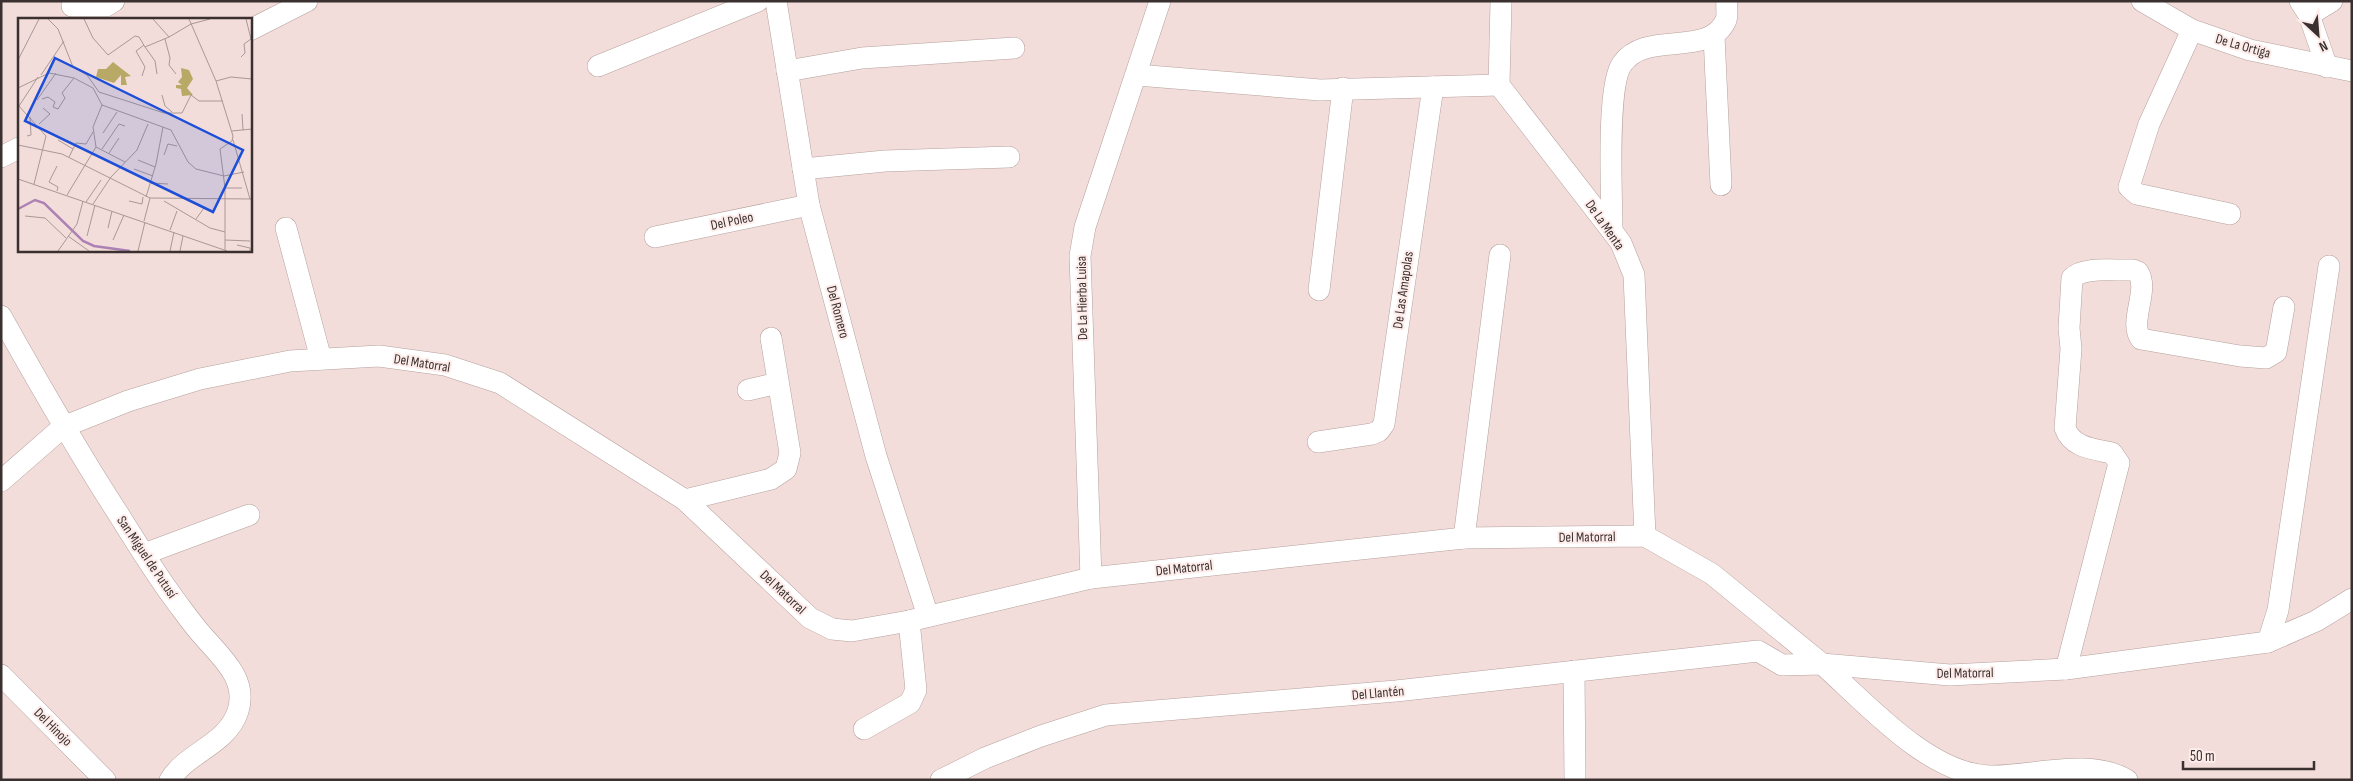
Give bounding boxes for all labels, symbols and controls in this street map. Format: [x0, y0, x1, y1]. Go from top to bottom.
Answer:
north arrow [2293, 10, 2343, 60]
inset map [18, 18, 251, 251]
street label: De La Ortiga [2214, 30, 2272, 62]
text: N [2316, 37, 2331, 56]
street label: De La Menta [1582, 197, 1628, 253]
street label: Del Poleo [709, 208, 755, 234]
street label: De Las Amapolas [1389, 250, 1417, 330]
street label: De La Hierba Luisa [1073, 256, 1091, 340]
street label: Del Romero [823, 284, 853, 340]
street label: Del Matorral [393, 350, 451, 376]
street label: San Miguel de Putusí [113, 513, 181, 602]
street label: Del Matorral [1558, 528, 1616, 546]
street label: Del Matorral [1155, 557, 1213, 579]
street label: Del Matorral [756, 566, 810, 618]
street label: Del Matorral [1936, 664, 1994, 682]
street label: Del Llantén [1351, 682, 1405, 704]
street label: Del Hinojo [30, 704, 76, 750]
scale bar [2183, 738, 2314, 770]
text: 50 m [2190, 747, 2215, 766]

